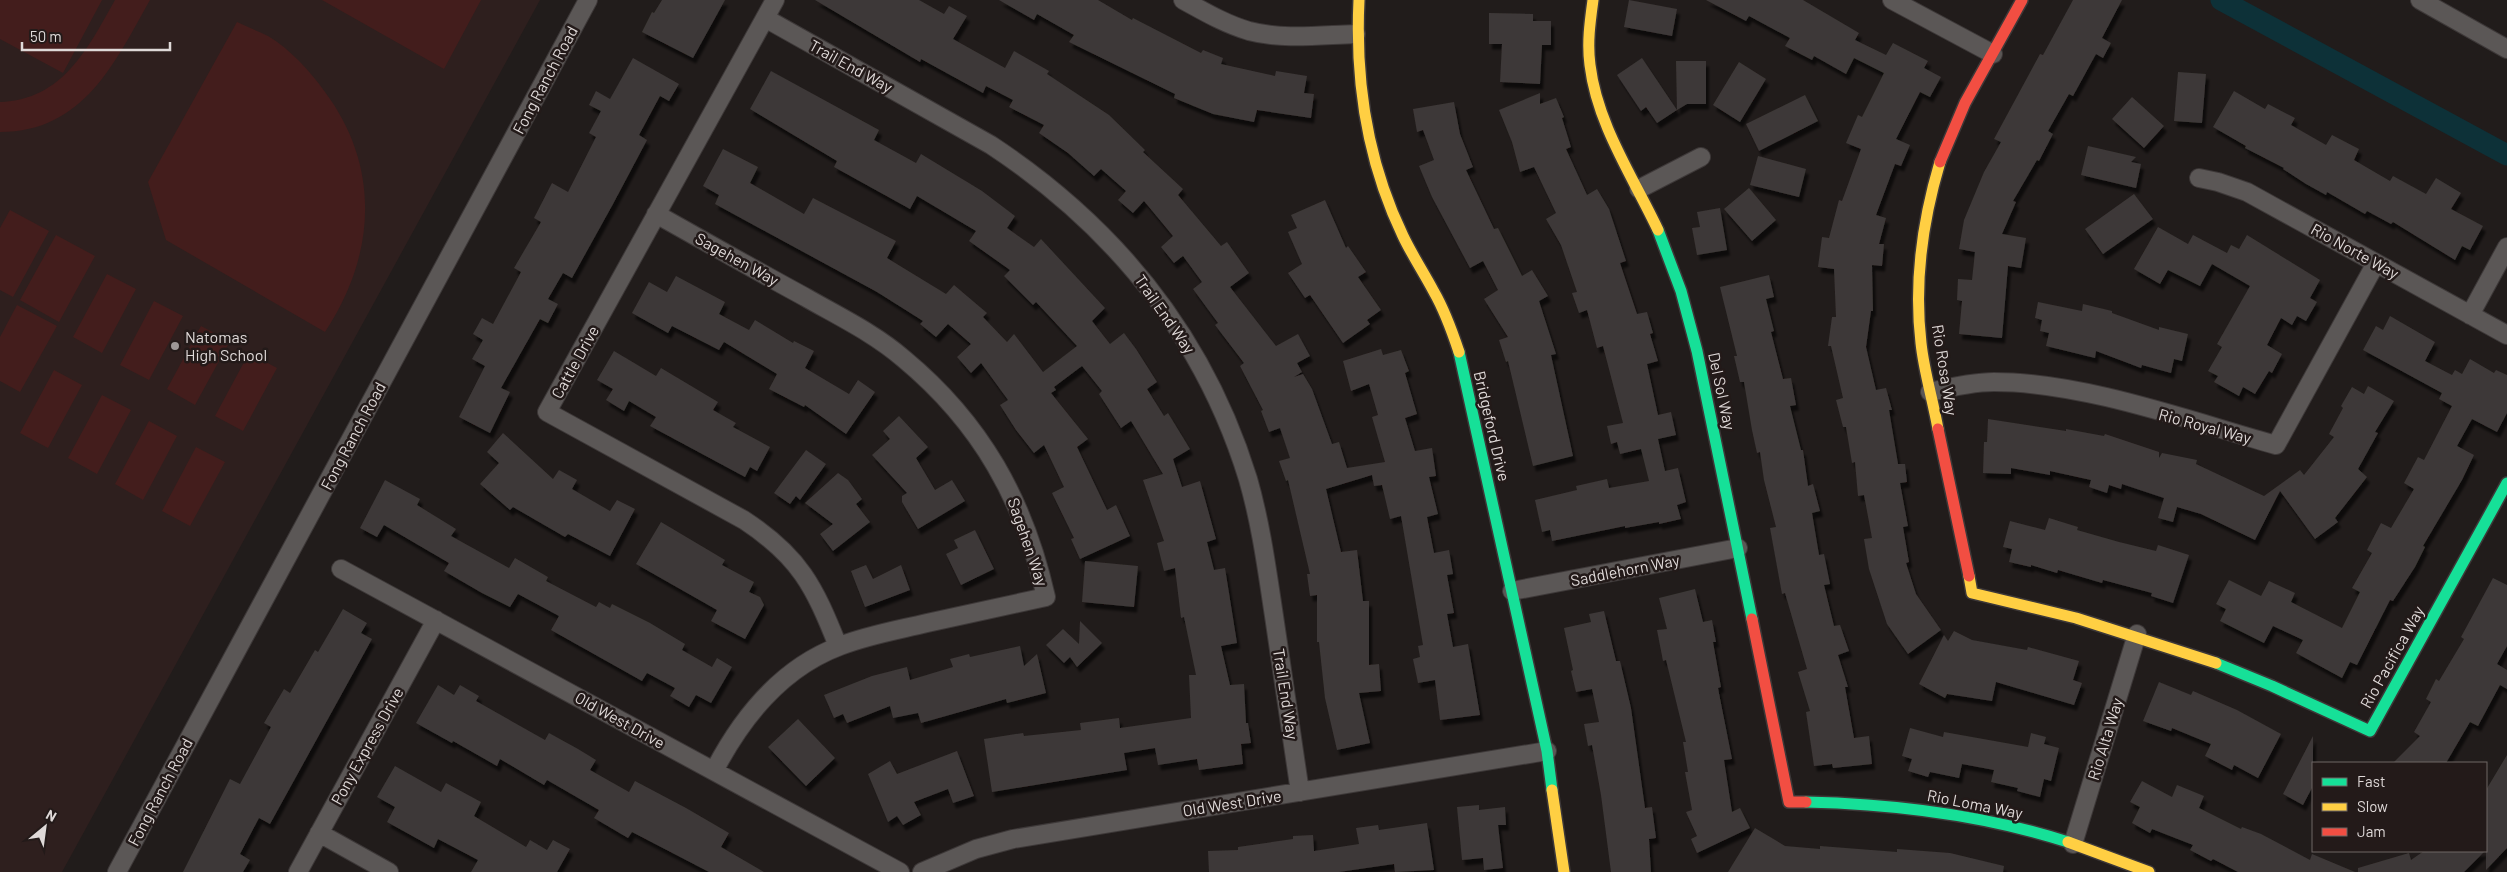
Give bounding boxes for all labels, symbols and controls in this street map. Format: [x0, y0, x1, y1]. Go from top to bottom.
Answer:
scale bar [22, 20, 170, 52]
street label: Fong Ranch Road [508, 23, 581, 137]
text: 50 m [30, 27, 62, 45]
street label: Trail End Way [806, 35, 897, 96]
street label: Rio Norte Way [2308, 219, 2403, 283]
street label: Sagehen Way [692, 228, 783, 290]
street label: Trail End Way [1131, 271, 1200, 357]
street label: Cattle Drive [547, 322, 602, 402]
street label: Rio Rosa Way [1929, 323, 1962, 417]
place label: Natomas High School [185, 327, 267, 364]
marker: Natomas High School [169, 340, 181, 352]
street label: Del Sol Way [1705, 350, 1740, 432]
street label: Bridgeford Drive [1471, 369, 1514, 483]
street label: Fong Ranch Road [316, 379, 389, 493]
street label: Rio Royal Way [2157, 404, 2254, 447]
street label: Sagehen Way [1004, 495, 1053, 589]
street label: Saddlehorn Way [1569, 549, 1682, 589]
street label: Rio Pacifica Way [2356, 602, 2428, 711]
street label: Trail End Way [1270, 647, 1303, 741]
street label: Pony Express Drive [326, 684, 407, 808]
street label: Old West Drive [572, 687, 668, 752]
street label: Rio Alta Way [2083, 695, 2126, 782]
street label: Fong Ranch Road [123, 735, 196, 849]
legend [2312, 762, 2487, 852]
text: Fast [2357, 772, 2385, 790]
street label: Old West Drive [1181, 785, 1283, 820]
street label: Rio Loma Way [1926, 785, 2025, 822]
text: Slow [2357, 797, 2388, 815]
north arrow [20, 802, 70, 852]
text: N [43, 806, 60, 825]
text: Jam [2357, 822, 2386, 840]

